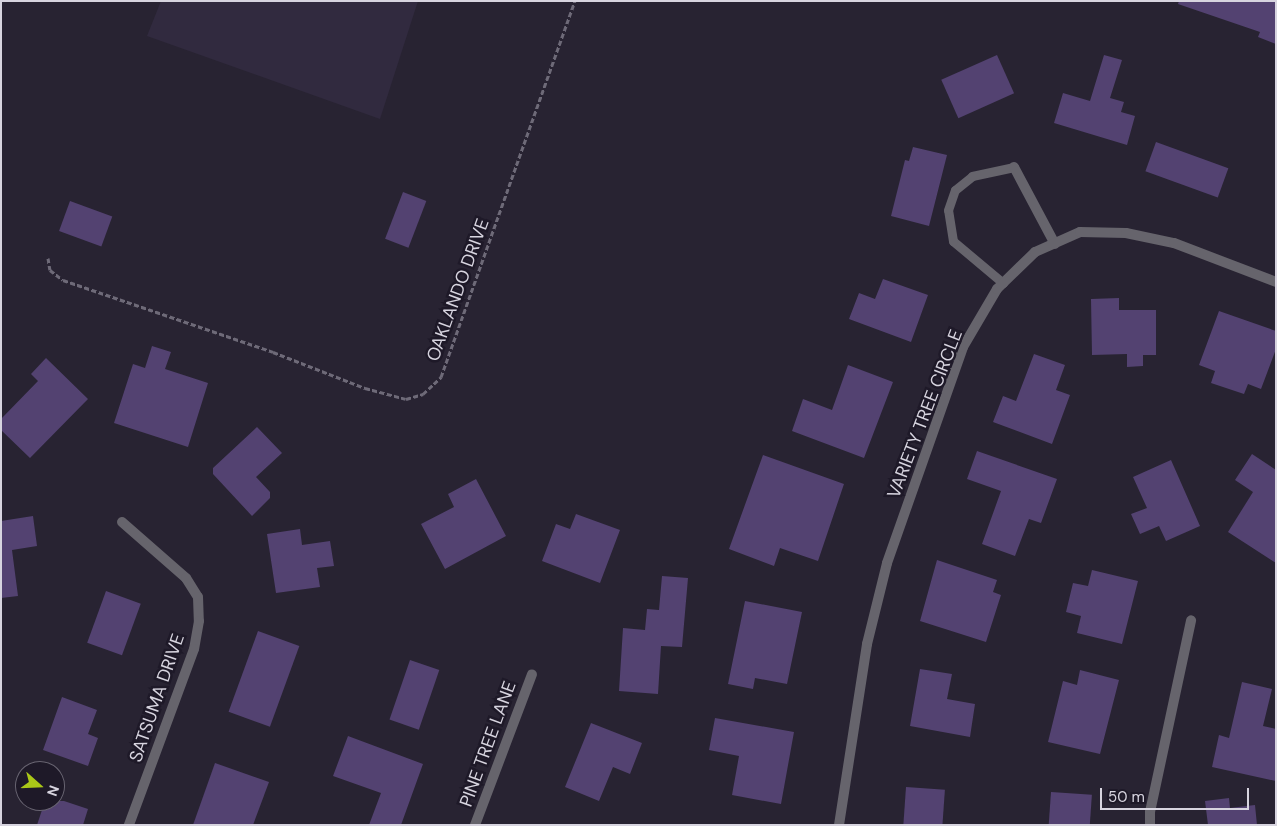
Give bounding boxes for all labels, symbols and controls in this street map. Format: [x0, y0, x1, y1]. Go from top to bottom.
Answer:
street label: OAKLANDO DRIVE [422, 216, 494, 364]
street label: VARIETY TREE CIRCLE [883, 327, 967, 501]
street label: SATSUMA DRIVE [125, 631, 189, 765]
street label: PINE TREE LANE [455, 678, 521, 810]
north arrow [15, 761, 65, 811]
scale bar [1102, 778, 1251, 810]
text: N [43, 783, 63, 799]
text: 50 m [1108, 787, 1145, 807]

